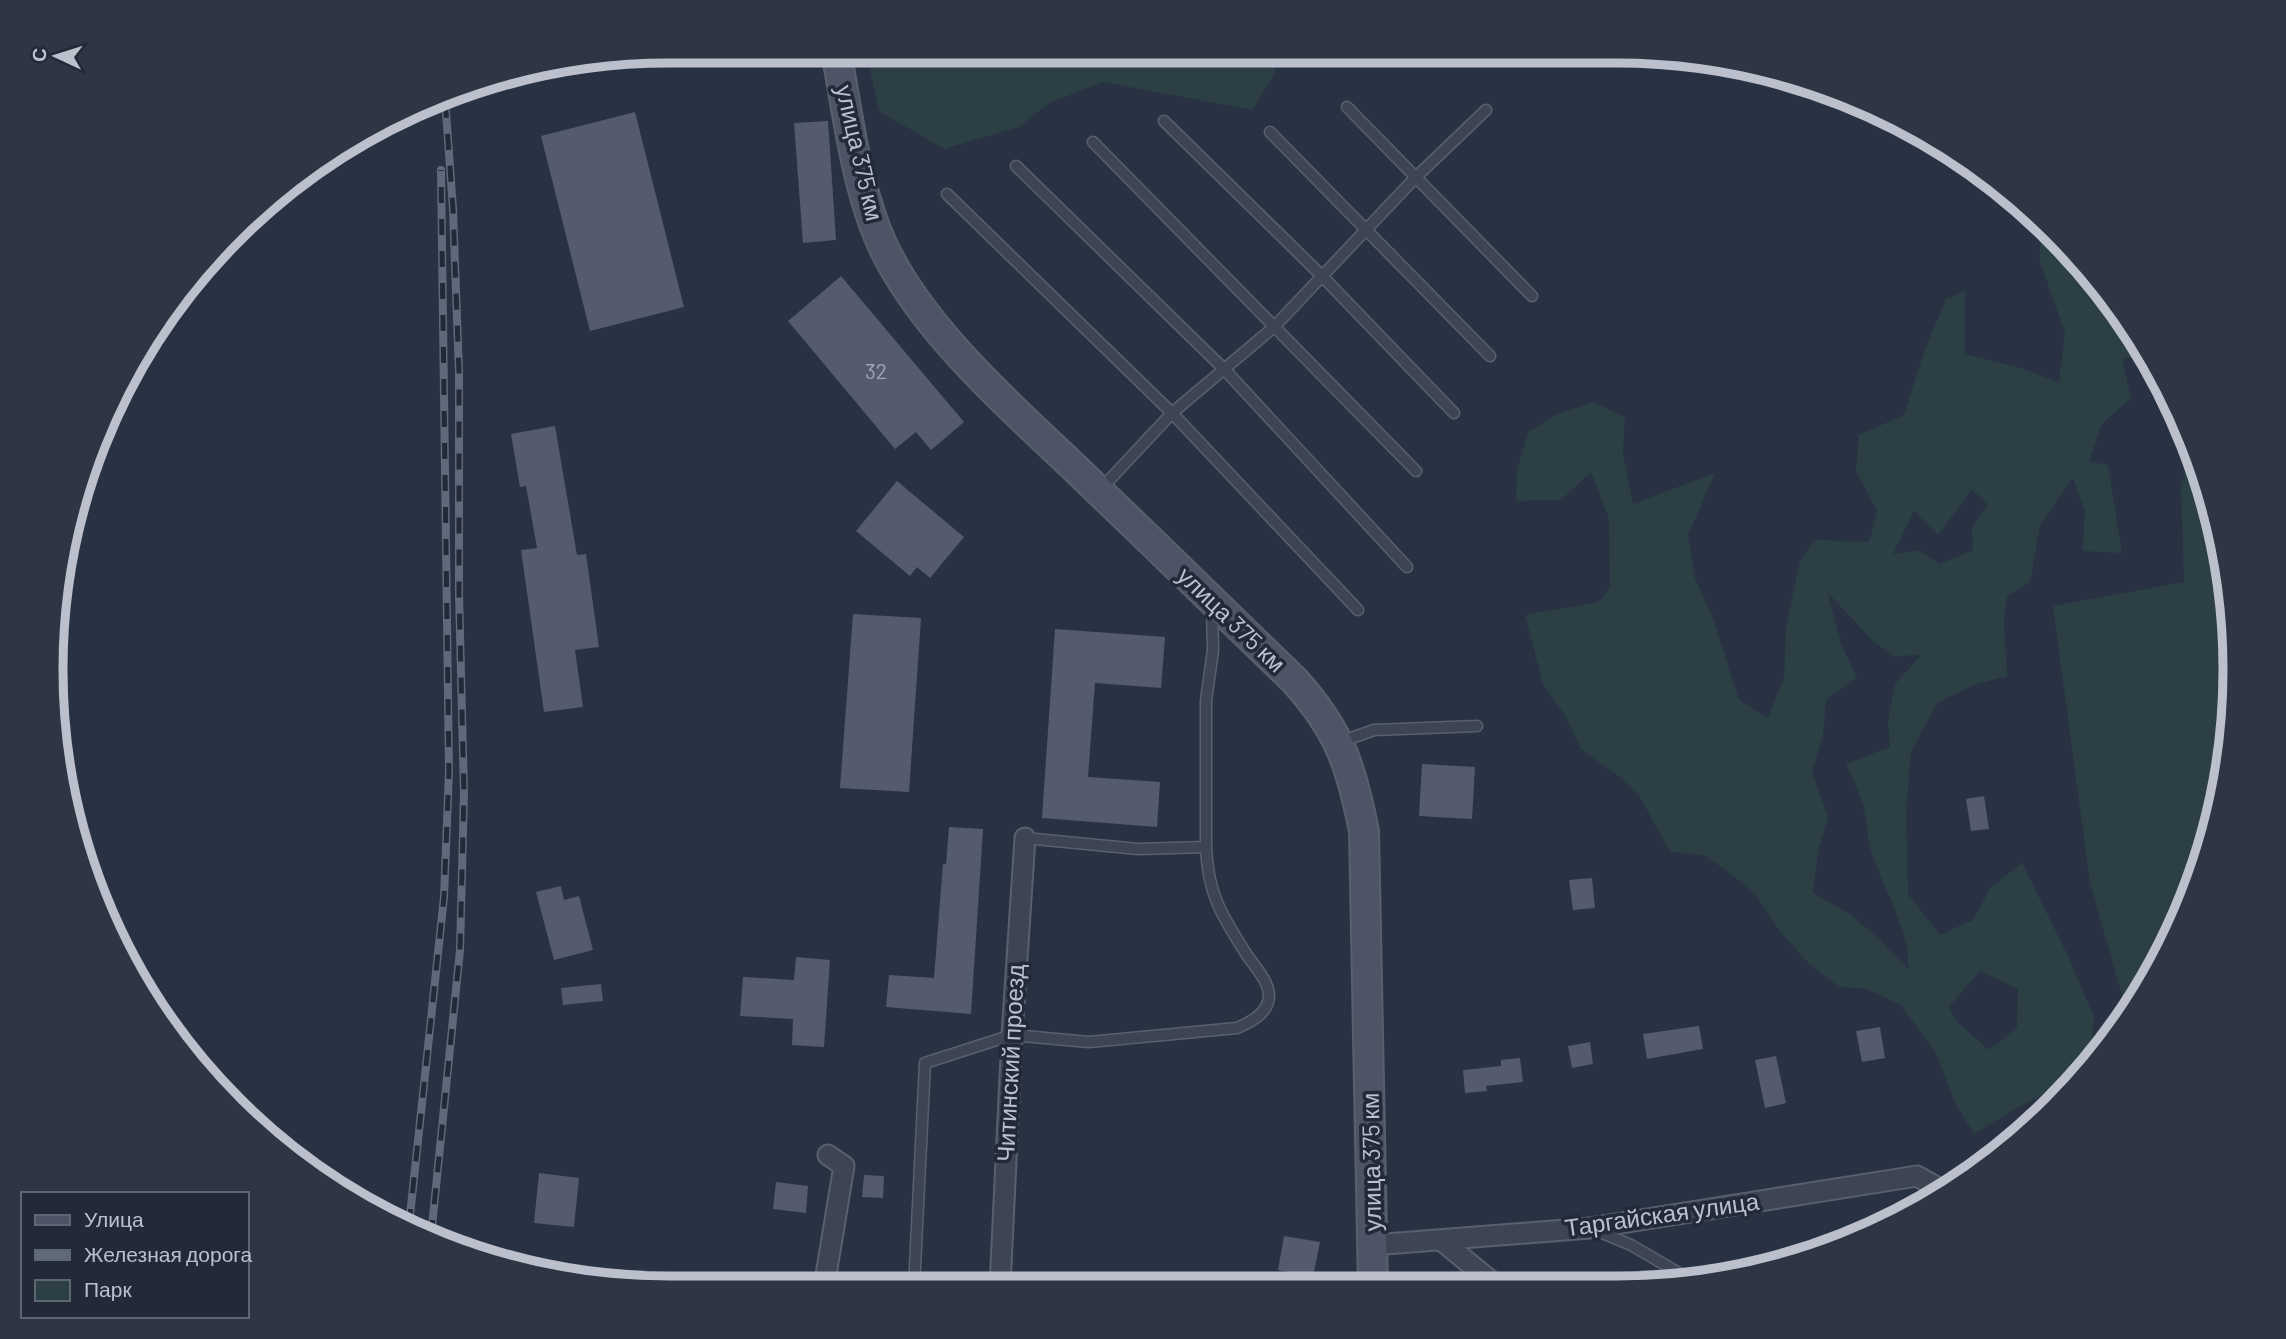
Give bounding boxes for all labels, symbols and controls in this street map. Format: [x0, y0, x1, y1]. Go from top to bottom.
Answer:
north arrow [21, 21, 91, 91]
text: С [27, 47, 51, 62]
street label: улица 375 км [831, 82, 890, 223]
house number: 32 [865, 358, 887, 383]
street label: улица 375 км [1172, 560, 1292, 677]
street label: Читинский проезд [990, 963, 1029, 1163]
street label: улица 375 км [1355, 1092, 1386, 1232]
street label: Таргайская улица [1563, 1185, 1761, 1241]
legend [21, 1192, 248, 1318]
text: Улица [84, 1206, 144, 1231]
text: Железная дорога [84, 1241, 253, 1266]
text: Парк [84, 1276, 132, 1301]

